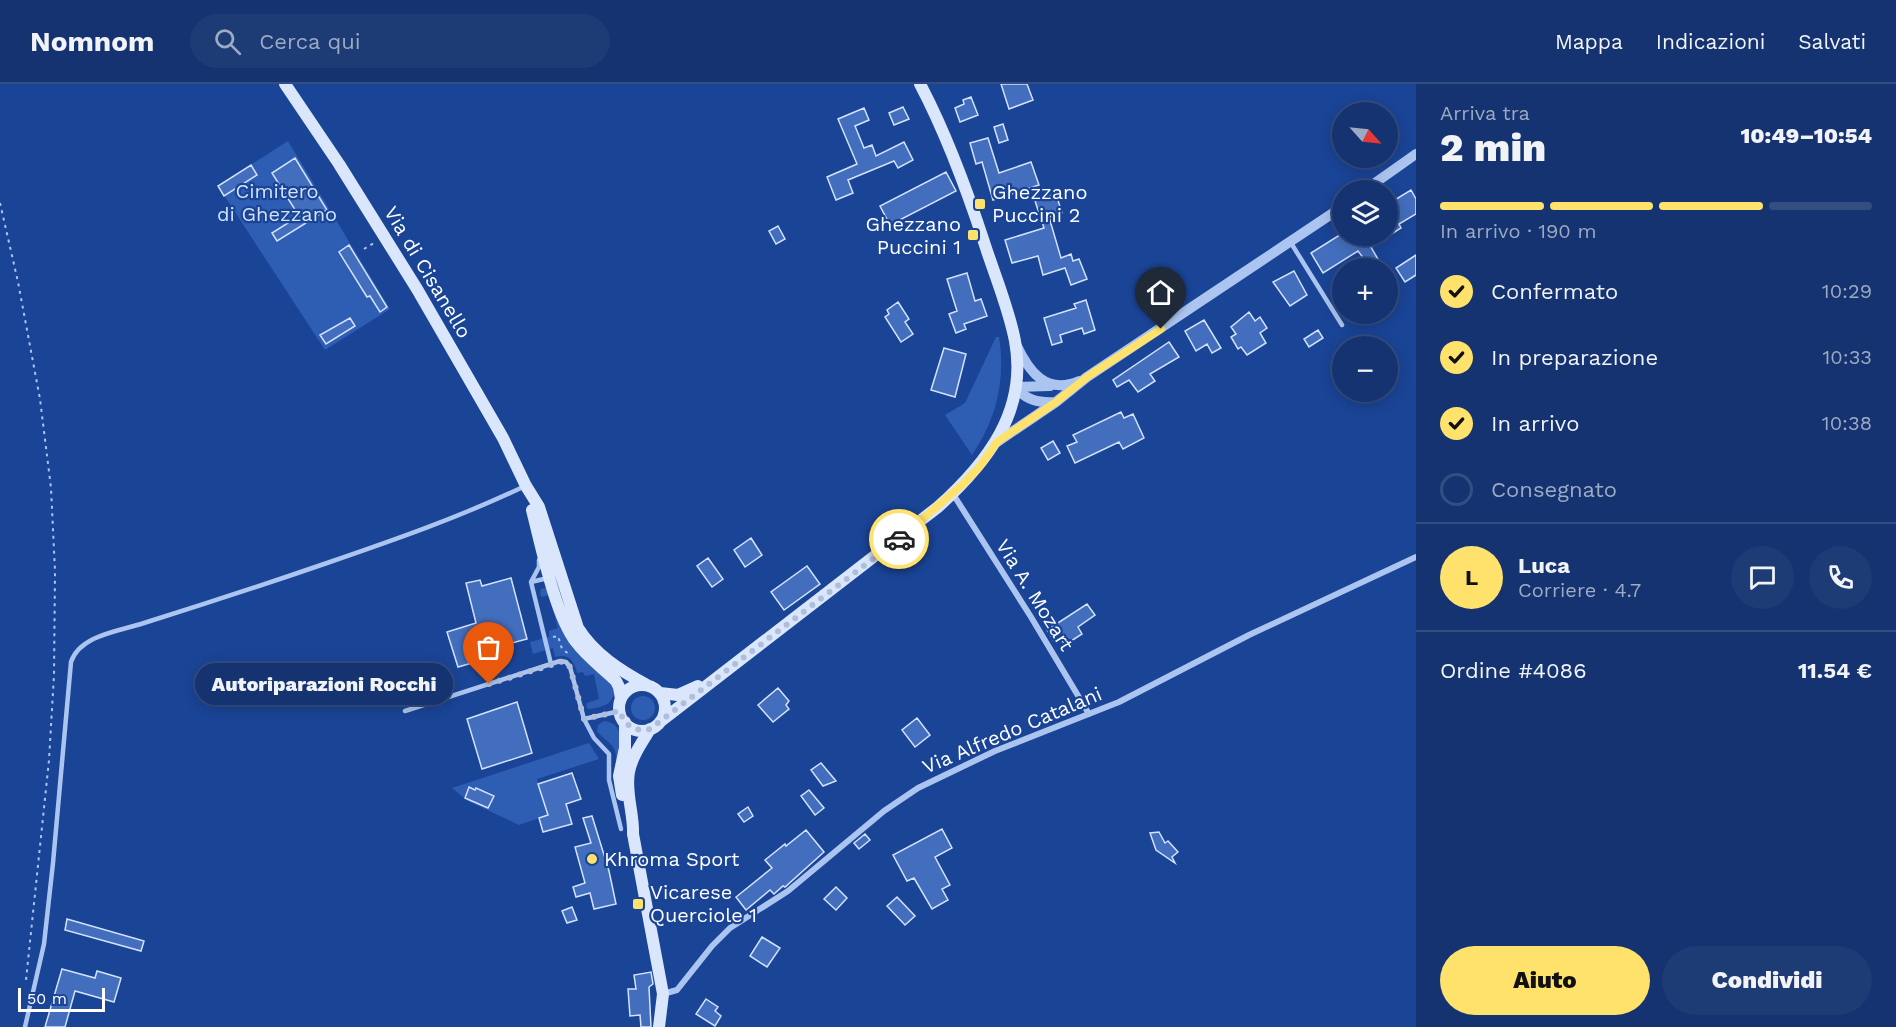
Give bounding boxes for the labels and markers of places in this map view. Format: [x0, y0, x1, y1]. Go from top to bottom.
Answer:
place label: Ghezzano Puccini 2 [992, 180, 1087, 227]
marker: Ghezzano Puccini 2 [973, 197, 987, 211]
place label: Ghezzano Puccini 1 [866, 212, 961, 259]
marker: Ghezzano Puccini 1 [966, 228, 980, 242]
pin [1135, 267, 1186, 329]
pin [463, 622, 514, 684]
callout: Autoriparazioni Rocchi [195, 663, 453, 705]
place label: Khroma Sport [604, 847, 740, 871]
marker: Khroma Sport [585, 852, 599, 866]
place label: Vicarese Querciole 1 [650, 880, 757, 927]
marker: Vicarese Querciole 1 [631, 897, 645, 911]

